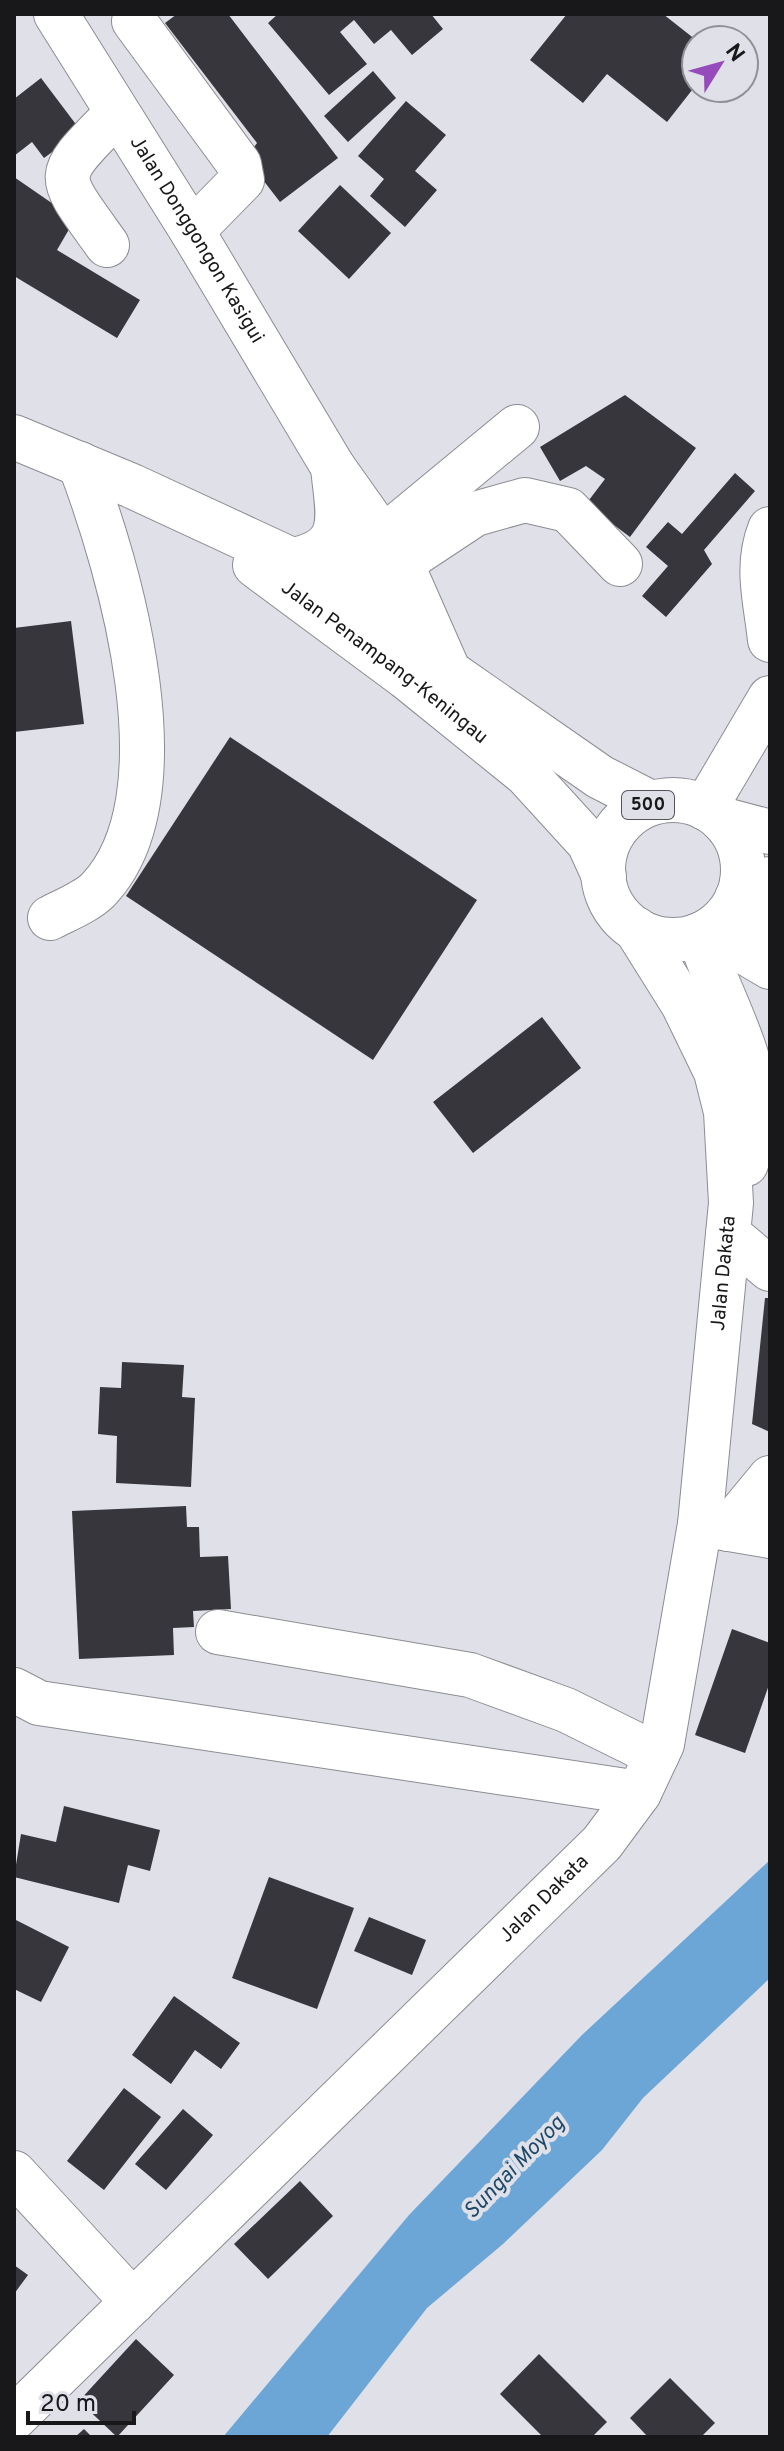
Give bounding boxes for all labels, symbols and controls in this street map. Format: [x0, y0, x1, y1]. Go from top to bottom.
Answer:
north arrow [680, 24, 760, 104]
text: N [718, 39, 750, 68]
street label: Jalan Donggongon Kasigui [123, 132, 269, 348]
street label: Jalan Penampang-Keningau [275, 575, 493, 751]
road number: 500 [622, 791, 674, 819]
street label: Jalan Dakata [706, 1214, 743, 1332]
street label: Jalan Dakata [494, 1850, 595, 1949]
water label: Sungai Moyog [459, 2110, 572, 2225]
scale bar [28, 2375, 134, 2425]
text: 20 m [40, 2390, 96, 2420]

